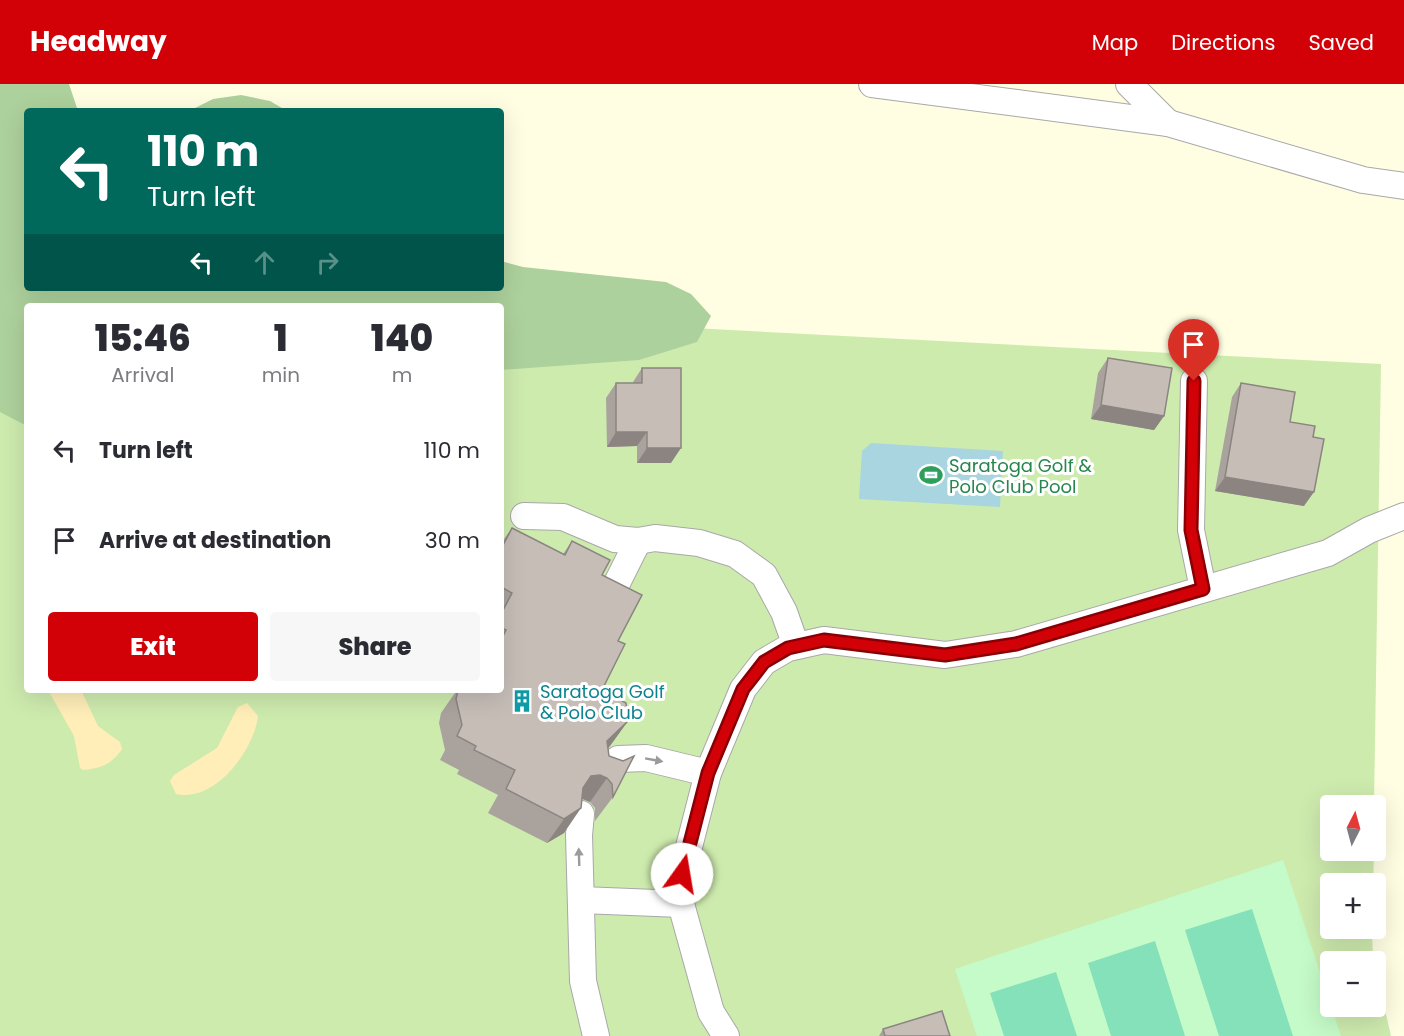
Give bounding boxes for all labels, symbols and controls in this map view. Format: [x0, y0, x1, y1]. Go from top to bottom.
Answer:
text: Headway [30, 22, 167, 61]
text: Map [1092, 28, 1138, 57]
text: Directions [1171, 28, 1275, 57]
text: Saved [1308, 28, 1374, 57]
text: 110 m [147, 122, 259, 181]
icon: left [48, 132, 126, 210]
text: Turn left [147, 178, 256, 215]
icon: left [185, 246, 218, 279]
icon: ahead [248, 246, 281, 279]
icon: right [311, 246, 344, 279]
text: 15:46 [95, 313, 191, 364]
text: 1 [274, 313, 288, 364]
text: 140 [371, 313, 433, 364]
pin [1168, 319, 1219, 381]
icon: arrive [1177, 328, 1210, 361]
text: Arrival [111, 361, 174, 389]
text: min [262, 361, 300, 389]
text: m [392, 361, 412, 389]
icon: left [48, 434, 81, 467]
text: Turn left [99, 435, 193, 466]
text: 110 m [424, 435, 480, 466]
place label: Saratoga Golf & Polo Club Pool [949, 453, 1093, 499]
sports icon: Saratoga Golf & Polo Club Pool [918, 462, 944, 488]
icon: arrive [48, 524, 81, 557]
text: Arrive at destination [99, 525, 331, 556]
text: 30 m [425, 525, 480, 556]
button: Exit [48, 612, 258, 681]
button: Share [270, 612, 480, 681]
place label: Saratoga Golf & Polo Club [540, 679, 665, 725]
building icon: Saratoga Golf & Polo Club [509, 688, 535, 714]
one-way arrow [645, 756, 664, 765]
north arrow [1320, 795, 1386, 861]
map controls [1320, 795, 1386, 1017]
position arrow [650, 842, 714, 906]
one-way arrow [575, 848, 584, 867]
button: + [1320, 873, 1386, 939]
button: − [1320, 951, 1386, 1017]

